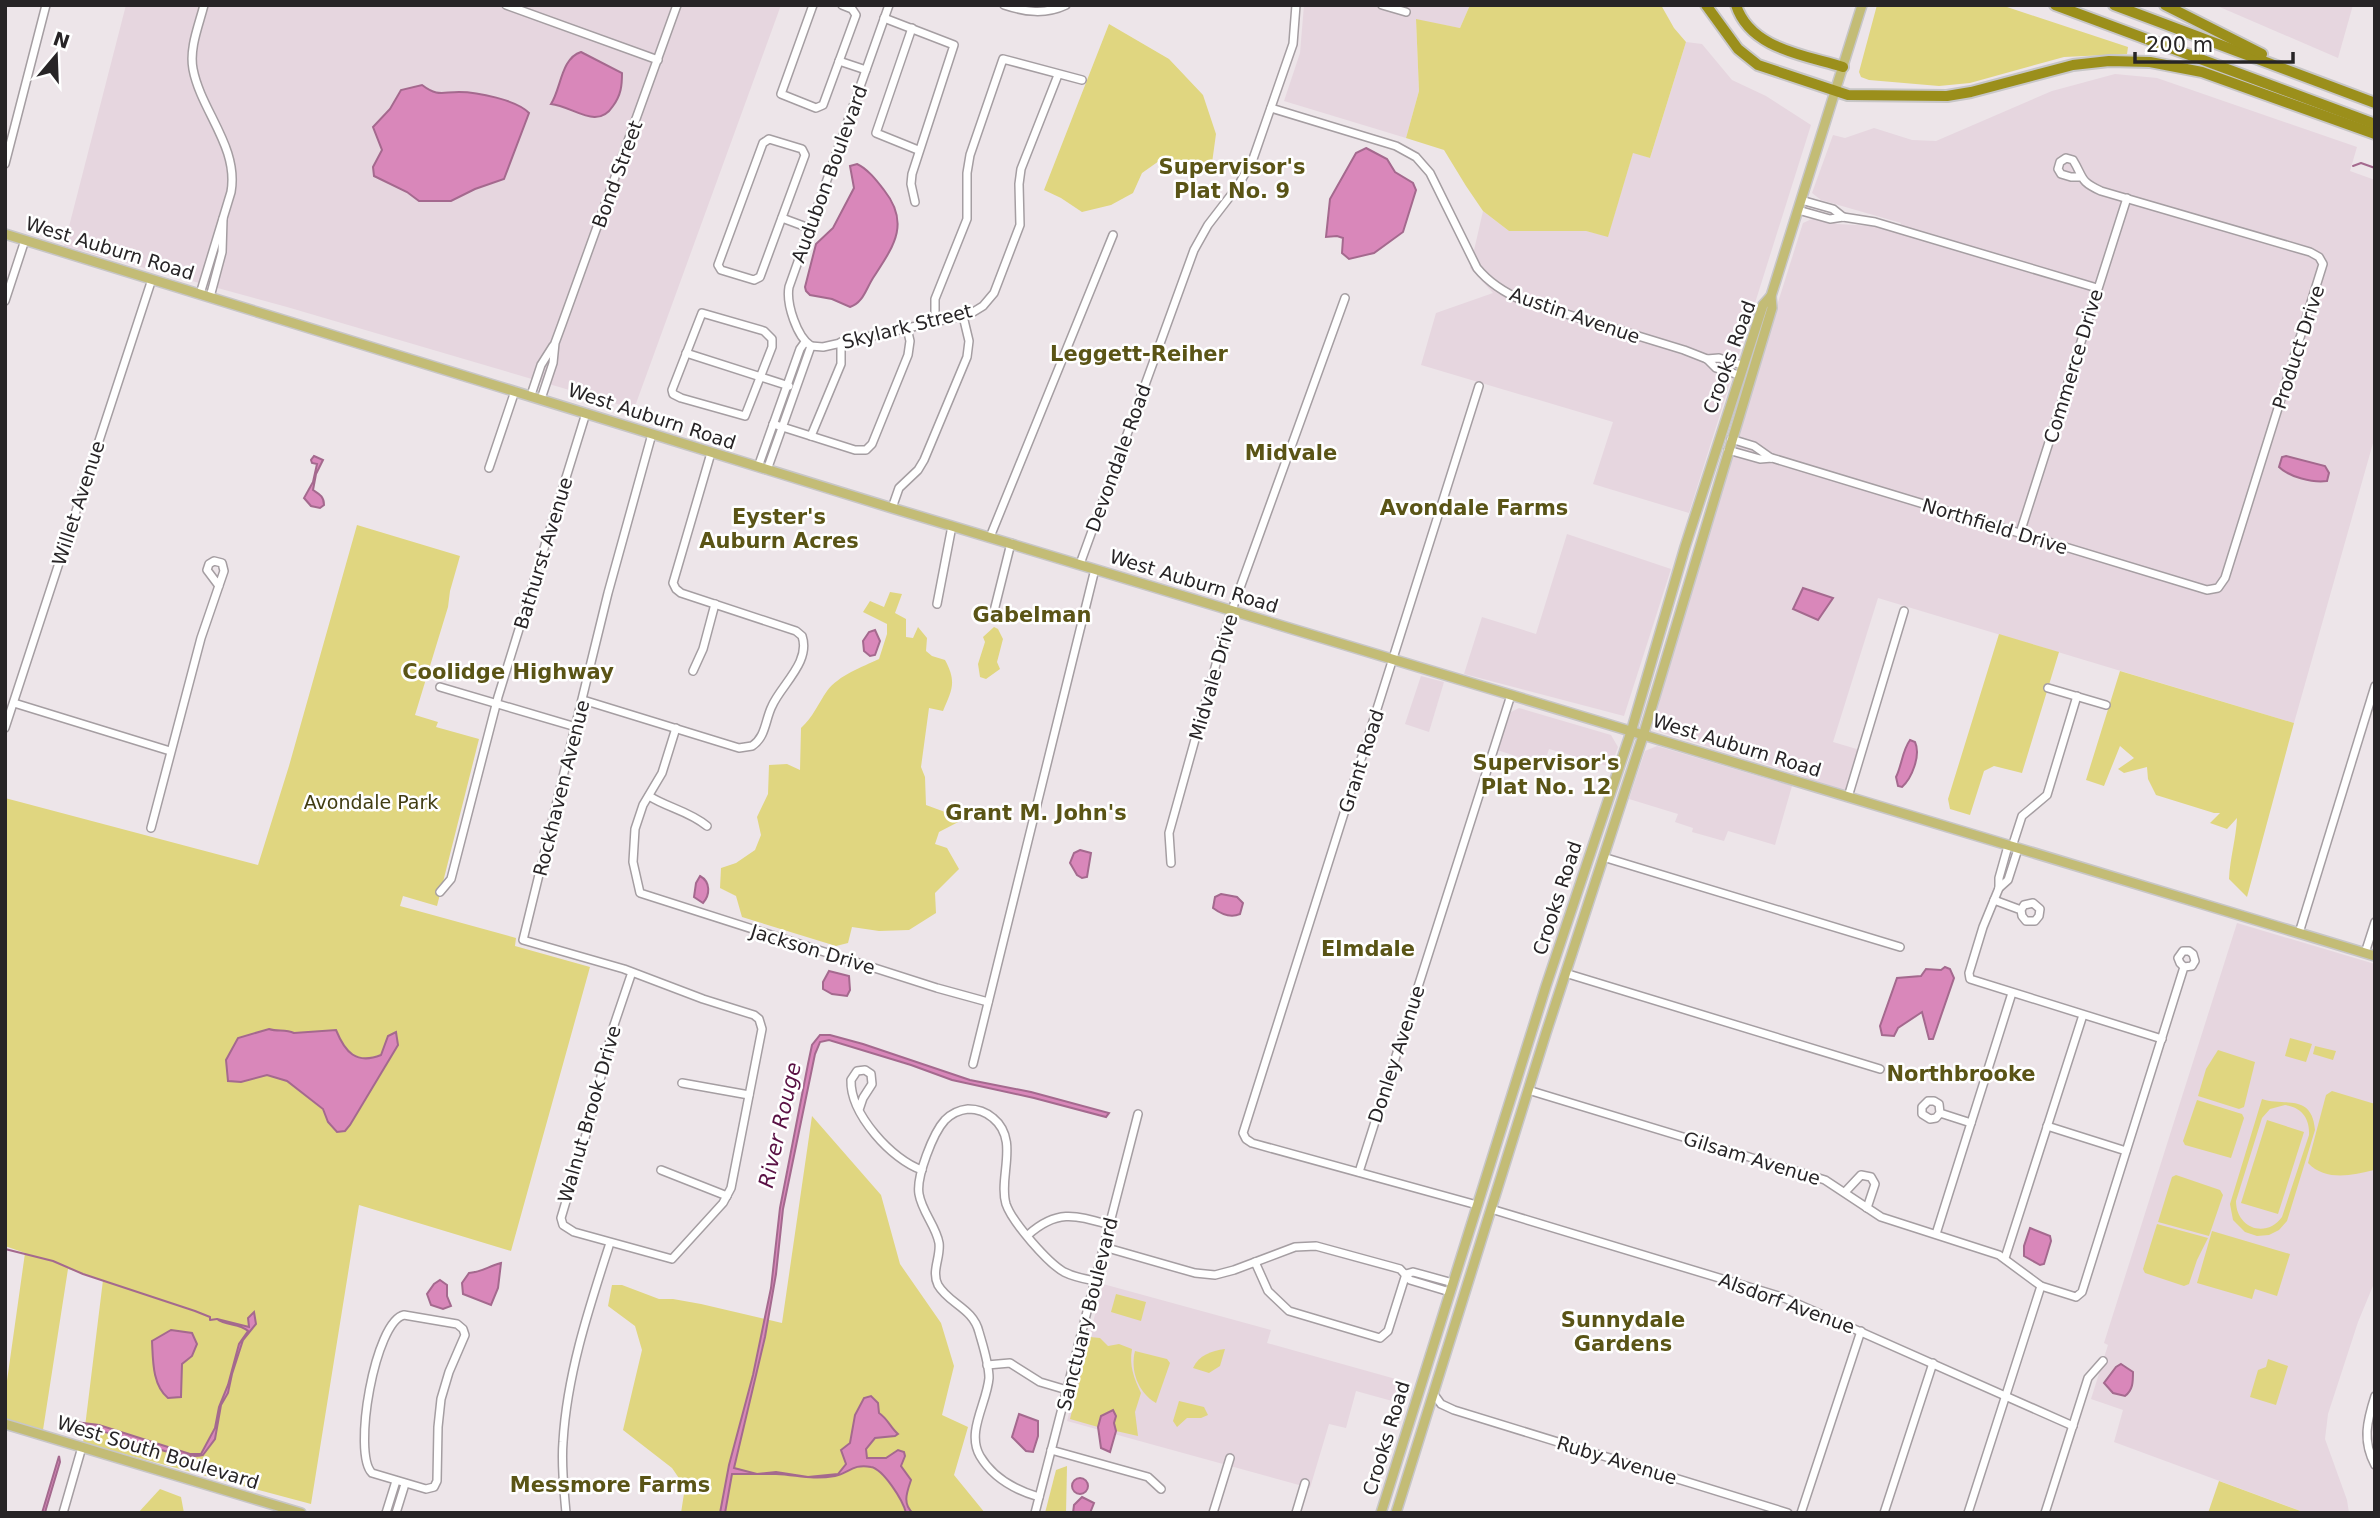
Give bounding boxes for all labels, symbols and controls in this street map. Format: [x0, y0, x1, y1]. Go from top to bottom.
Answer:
north arrow [21, 21, 91, 91]
scale bar [2135, 21, 2292, 65]
text: N [50, 27, 73, 53]
text: 200 m [2146, 33, 2213, 57]
street label: Audubon Boulevard [787, 82, 871, 266]
street label: Bond Street [587, 117, 647, 231]
district label: Supervisor's Plat No. 9 [1159, 155, 1305, 203]
street label: West Auburn Road [23, 212, 197, 284]
street label: Austin Avenue [1507, 282, 1643, 348]
street label: Product Drive [2268, 282, 2328, 412]
street label: Commerce Drive [2039, 286, 2107, 446]
street label: Crooks Road [1698, 298, 1760, 416]
street label: Skylark Street [840, 299, 974, 353]
district label: Leggett-Reiher [1050, 342, 1229, 366]
street label: West Auburn Road [565, 378, 739, 454]
street label: Devondale Road [1081, 381, 1155, 535]
street label: Willet Avenue [47, 438, 109, 568]
district label: Midvale [1245, 441, 1337, 465]
street label: Bathurst Avenue [509, 474, 577, 632]
street label: Northfield Drive [1920, 493, 2070, 559]
district label: Avondale Farms [1380, 496, 1568, 520]
district label: Eyster's Auburn Acres [699, 505, 859, 553]
street label: West Auburn Road [1107, 545, 1281, 617]
district label: Gabelman [973, 603, 1091, 627]
street label: Midvale Drive [1184, 611, 1242, 743]
district label: Coolidge Highway [402, 660, 614, 684]
street label: Rockhaven Avenue [528, 698, 594, 878]
street label: Grant Road [1334, 707, 1388, 815]
street label: West Auburn Road [1650, 709, 1824, 781]
district label: Supervisor's Plat No. 12 [1473, 751, 1619, 799]
park label: Avondale Park [304, 791, 438, 813]
district label: Grant M. John's [945, 801, 1127, 825]
street label: Crooks Road [1528, 838, 1586, 958]
street label: Jackson Drive [747, 919, 878, 978]
district label: Elmdale [1321, 937, 1415, 961]
street label: Donley Avenue [1363, 983, 1429, 1125]
street label: Walnut Brook Drive [553, 1023, 625, 1205]
water label: River Rouge [754, 1060, 806, 1190]
district label: Northbrooke [1886, 1062, 2036, 1086]
street label: Gilsam Avenue [1681, 1127, 1823, 1189]
street label: Sanctuary Boulevard [1052, 1215, 1122, 1413]
street label: Alsdorf Avenue [1716, 1268, 1858, 1338]
district label: Sunnydale Gardens [1561, 1308, 1685, 1356]
street label: Crooks Road [1358, 1378, 1414, 1498]
street label: West South Boulevard [54, 1411, 262, 1493]
street label: Ruby Avenue [1554, 1431, 1680, 1489]
district label: Messmore Farms [510, 1473, 710, 1497]

